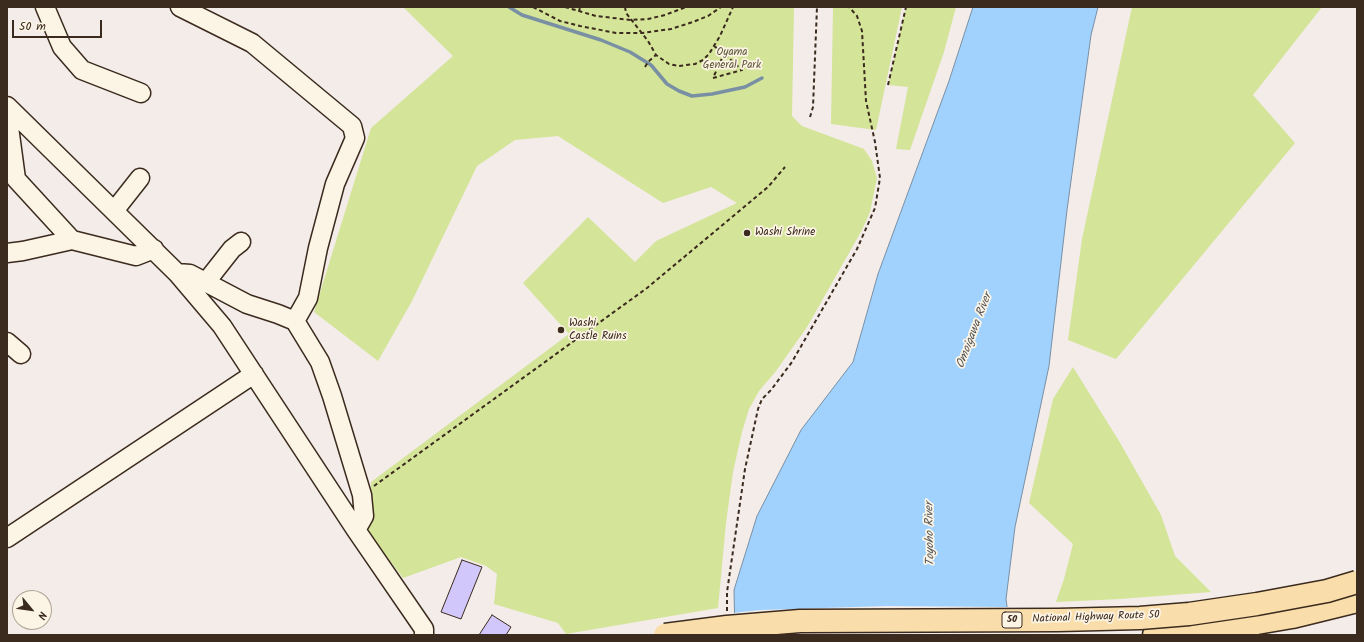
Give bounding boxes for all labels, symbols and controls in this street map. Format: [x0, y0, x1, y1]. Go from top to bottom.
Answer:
scale bar [14, 12, 104, 38]
text: 50 m [19, 17, 46, 36]
park label: Oyama General Park [703, 46, 761, 72]
place label: Washi Shrine [755, 226, 815, 240]
marker: Washi Shrine [742, 228, 752, 238]
water label: Omoigawa River [954, 291, 996, 371]
place label: Washi Castle Ruins [569, 317, 627, 343]
marker: Washi Castle Ruins [556, 325, 566, 335]
water label: Toyoho River [923, 502, 939, 566]
north arrow [12, 590, 52, 630]
text: N [32, 608, 51, 623]
street label: National Highway Route 50 [1032, 609, 1160, 627]
road number: 50 [1002, 612, 1022, 628]

